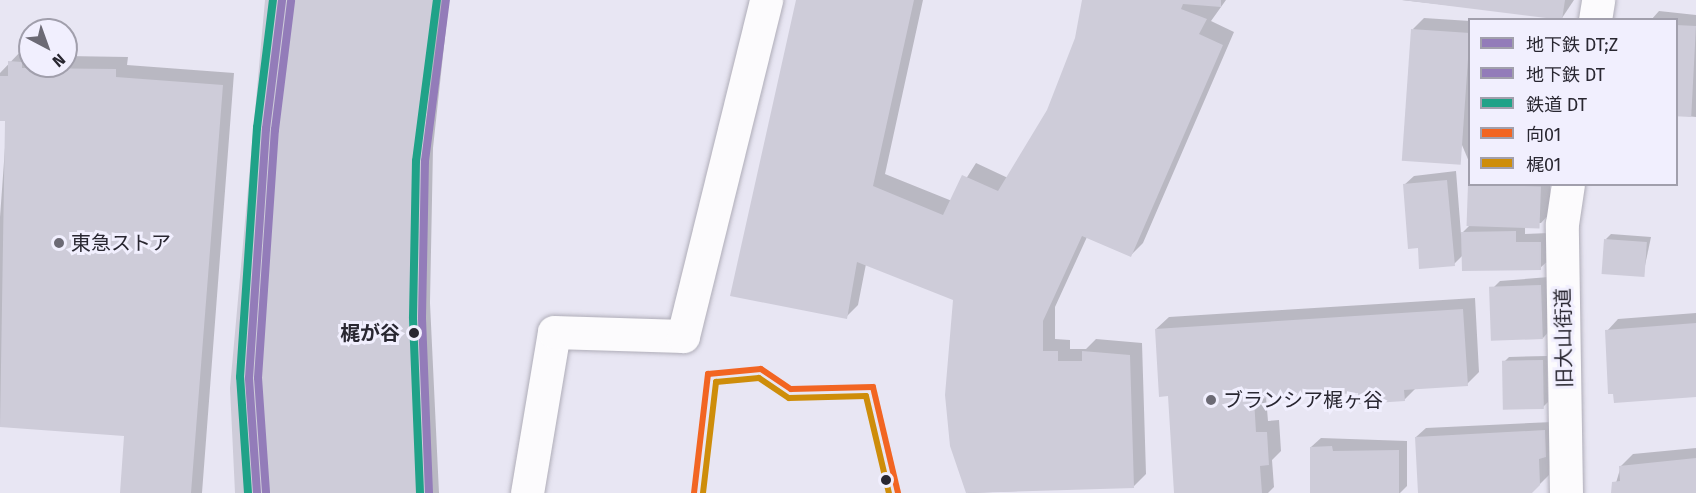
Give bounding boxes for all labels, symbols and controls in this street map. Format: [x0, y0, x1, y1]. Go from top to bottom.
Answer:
north arrow [18, 18, 78, 78]
legend [1468, 18, 1678, 186]
text: 地下鉄 DT;Z [1526, 34, 1618, 56]
text: N [49, 50, 69, 71]
text: 地下鉄 DT [1526, 64, 1605, 86]
text: 鉄道 DT [1526, 94, 1587, 116]
text: 向01 [1526, 124, 1561, 146]
text: 梶01 [1526, 154, 1561, 176]
place label: 東急ストア [71, 231, 171, 255]
marker: 東急ストア [52, 236, 66, 250]
street label: 旧大山街道 [1551, 288, 1577, 388]
place label: 梶が谷 [340, 321, 400, 345]
marker: 梶が谷 [405, 324, 423, 342]
place label: ブランシア梶ヶ谷 [1223, 388, 1383, 412]
marker: ブランシア梶ヶ谷 [1204, 393, 1218, 407]
unlabelled marker [880, 474, 892, 486]

